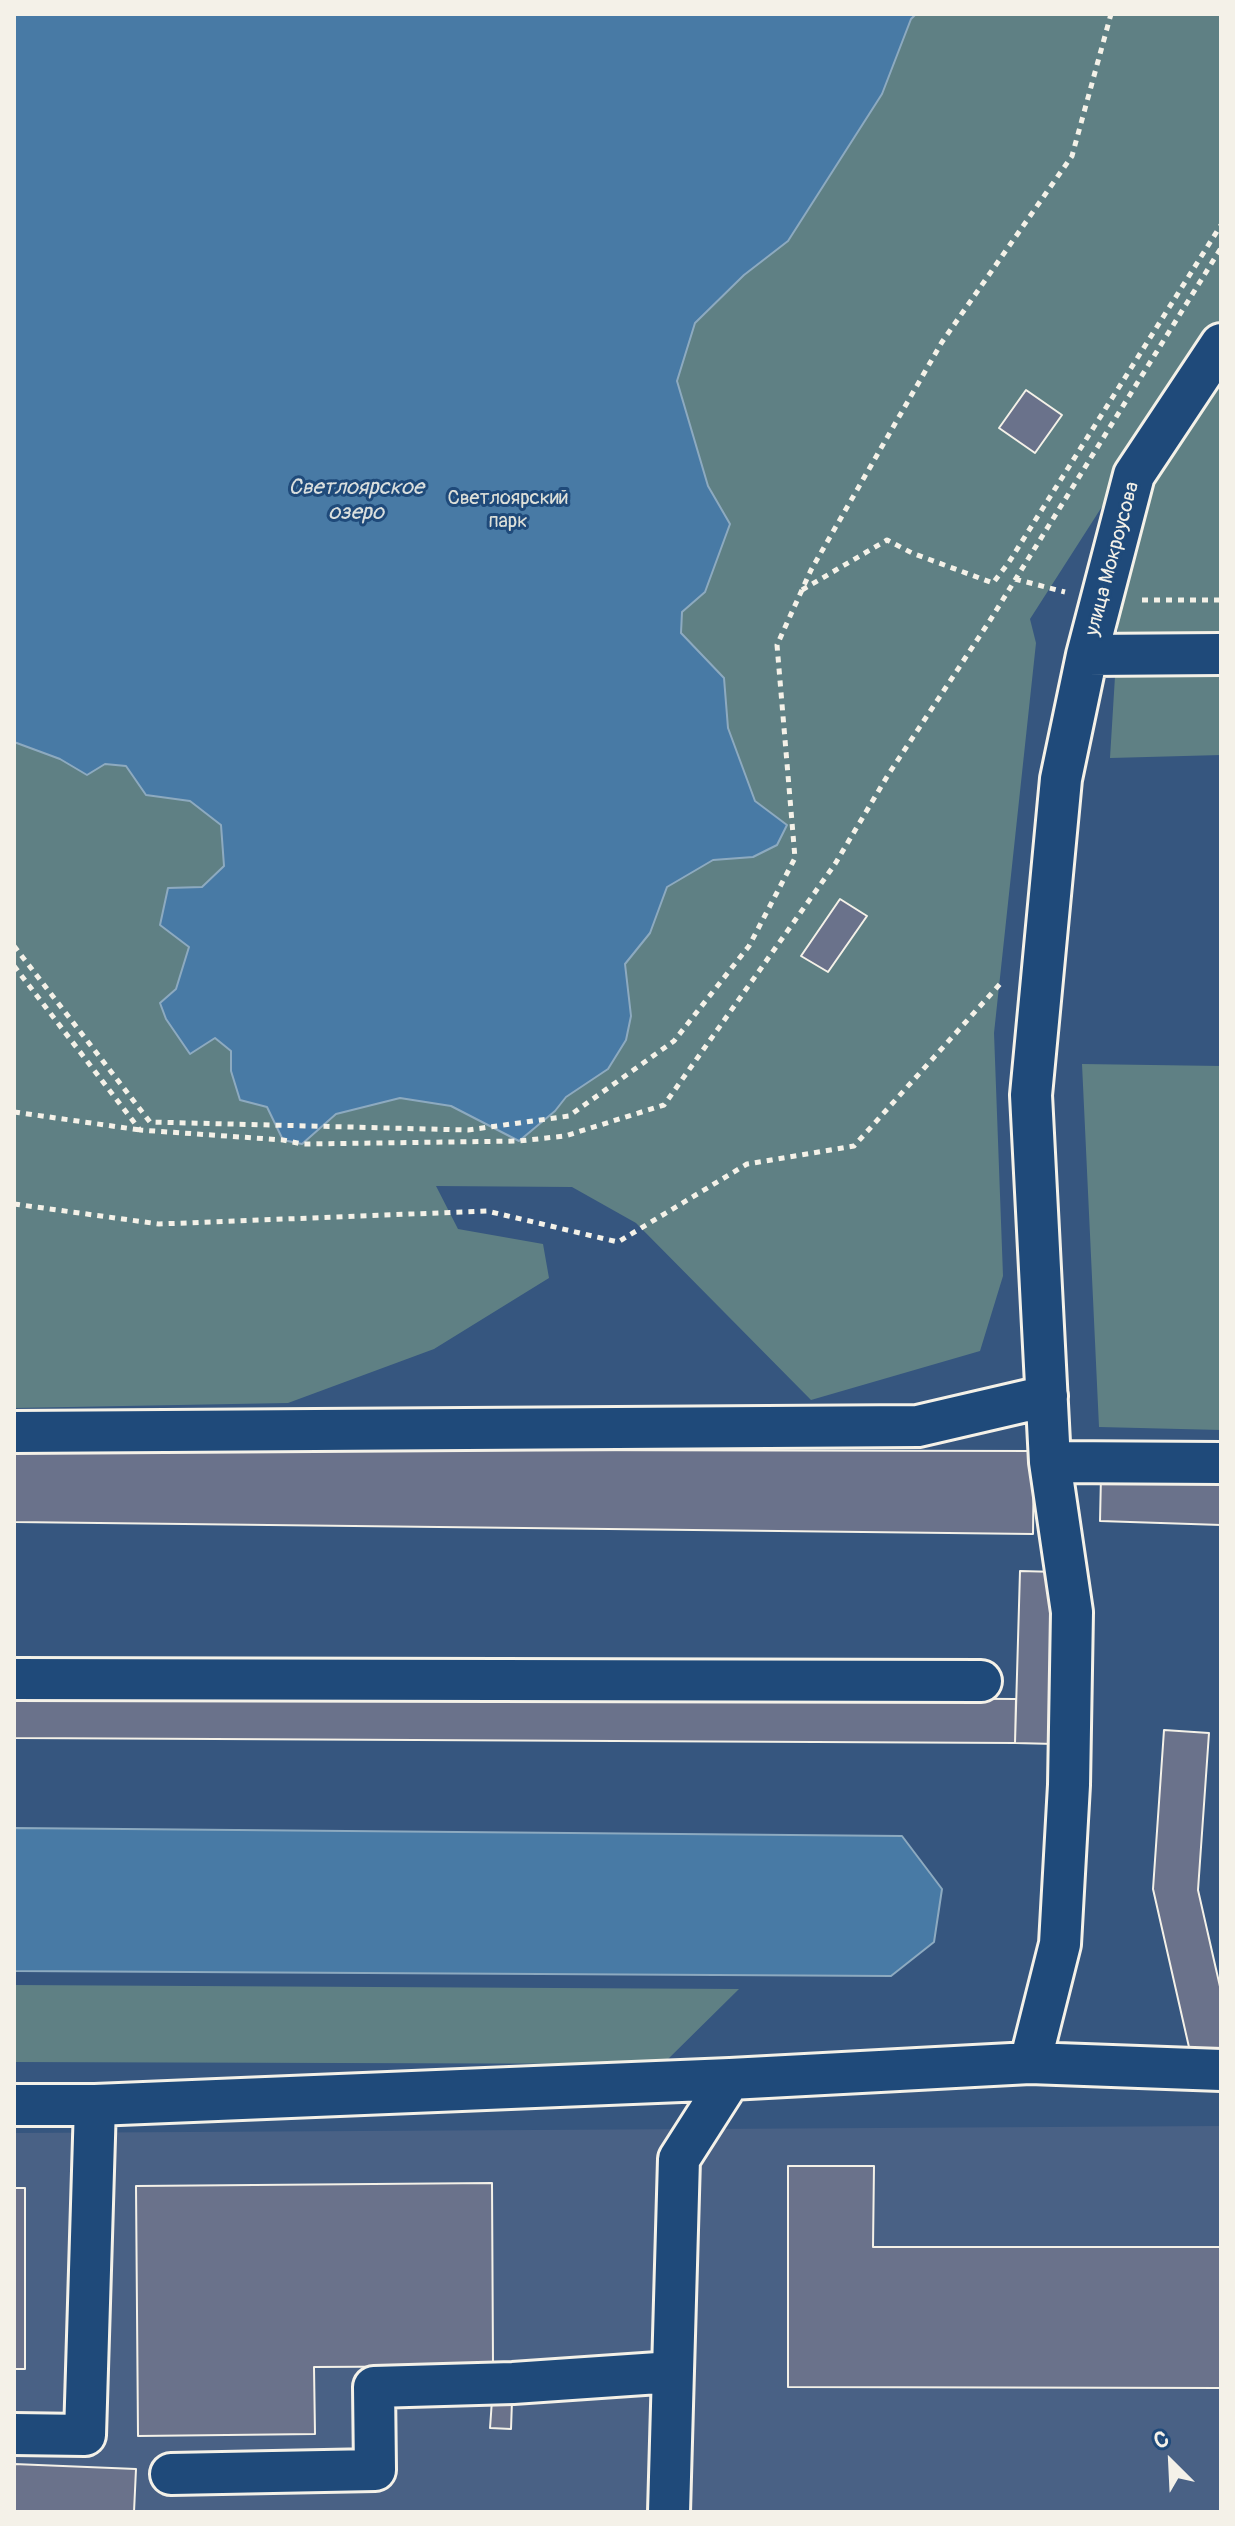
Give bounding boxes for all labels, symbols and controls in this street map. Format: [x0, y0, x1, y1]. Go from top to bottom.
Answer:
water label: Светлоярское озеро [288, 475, 424, 526]
street label: улица Мокроусова [1081, 479, 1145, 639]
park label: Светлоярский парк [447, 487, 569, 534]
north arrow [1131, 2422, 1211, 2502]
text: С [1149, 2425, 1173, 2456]

